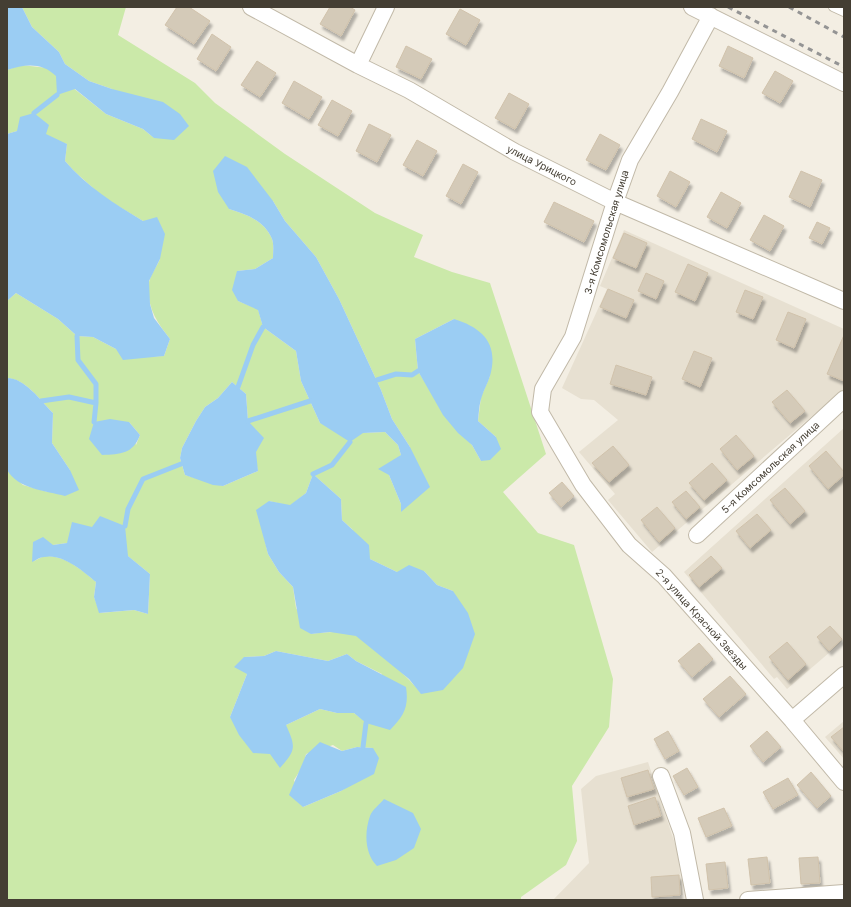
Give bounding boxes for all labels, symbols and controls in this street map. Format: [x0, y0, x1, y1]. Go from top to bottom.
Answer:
street label: улица Урицкого [505, 142, 579, 188]
street label: 3-я Комсомольская улица [581, 168, 631, 296]
street label: 5-я Комсомольская улица [719, 419, 821, 515]
street label: 2-я улица Красной Звезды [654, 566, 750, 672]

